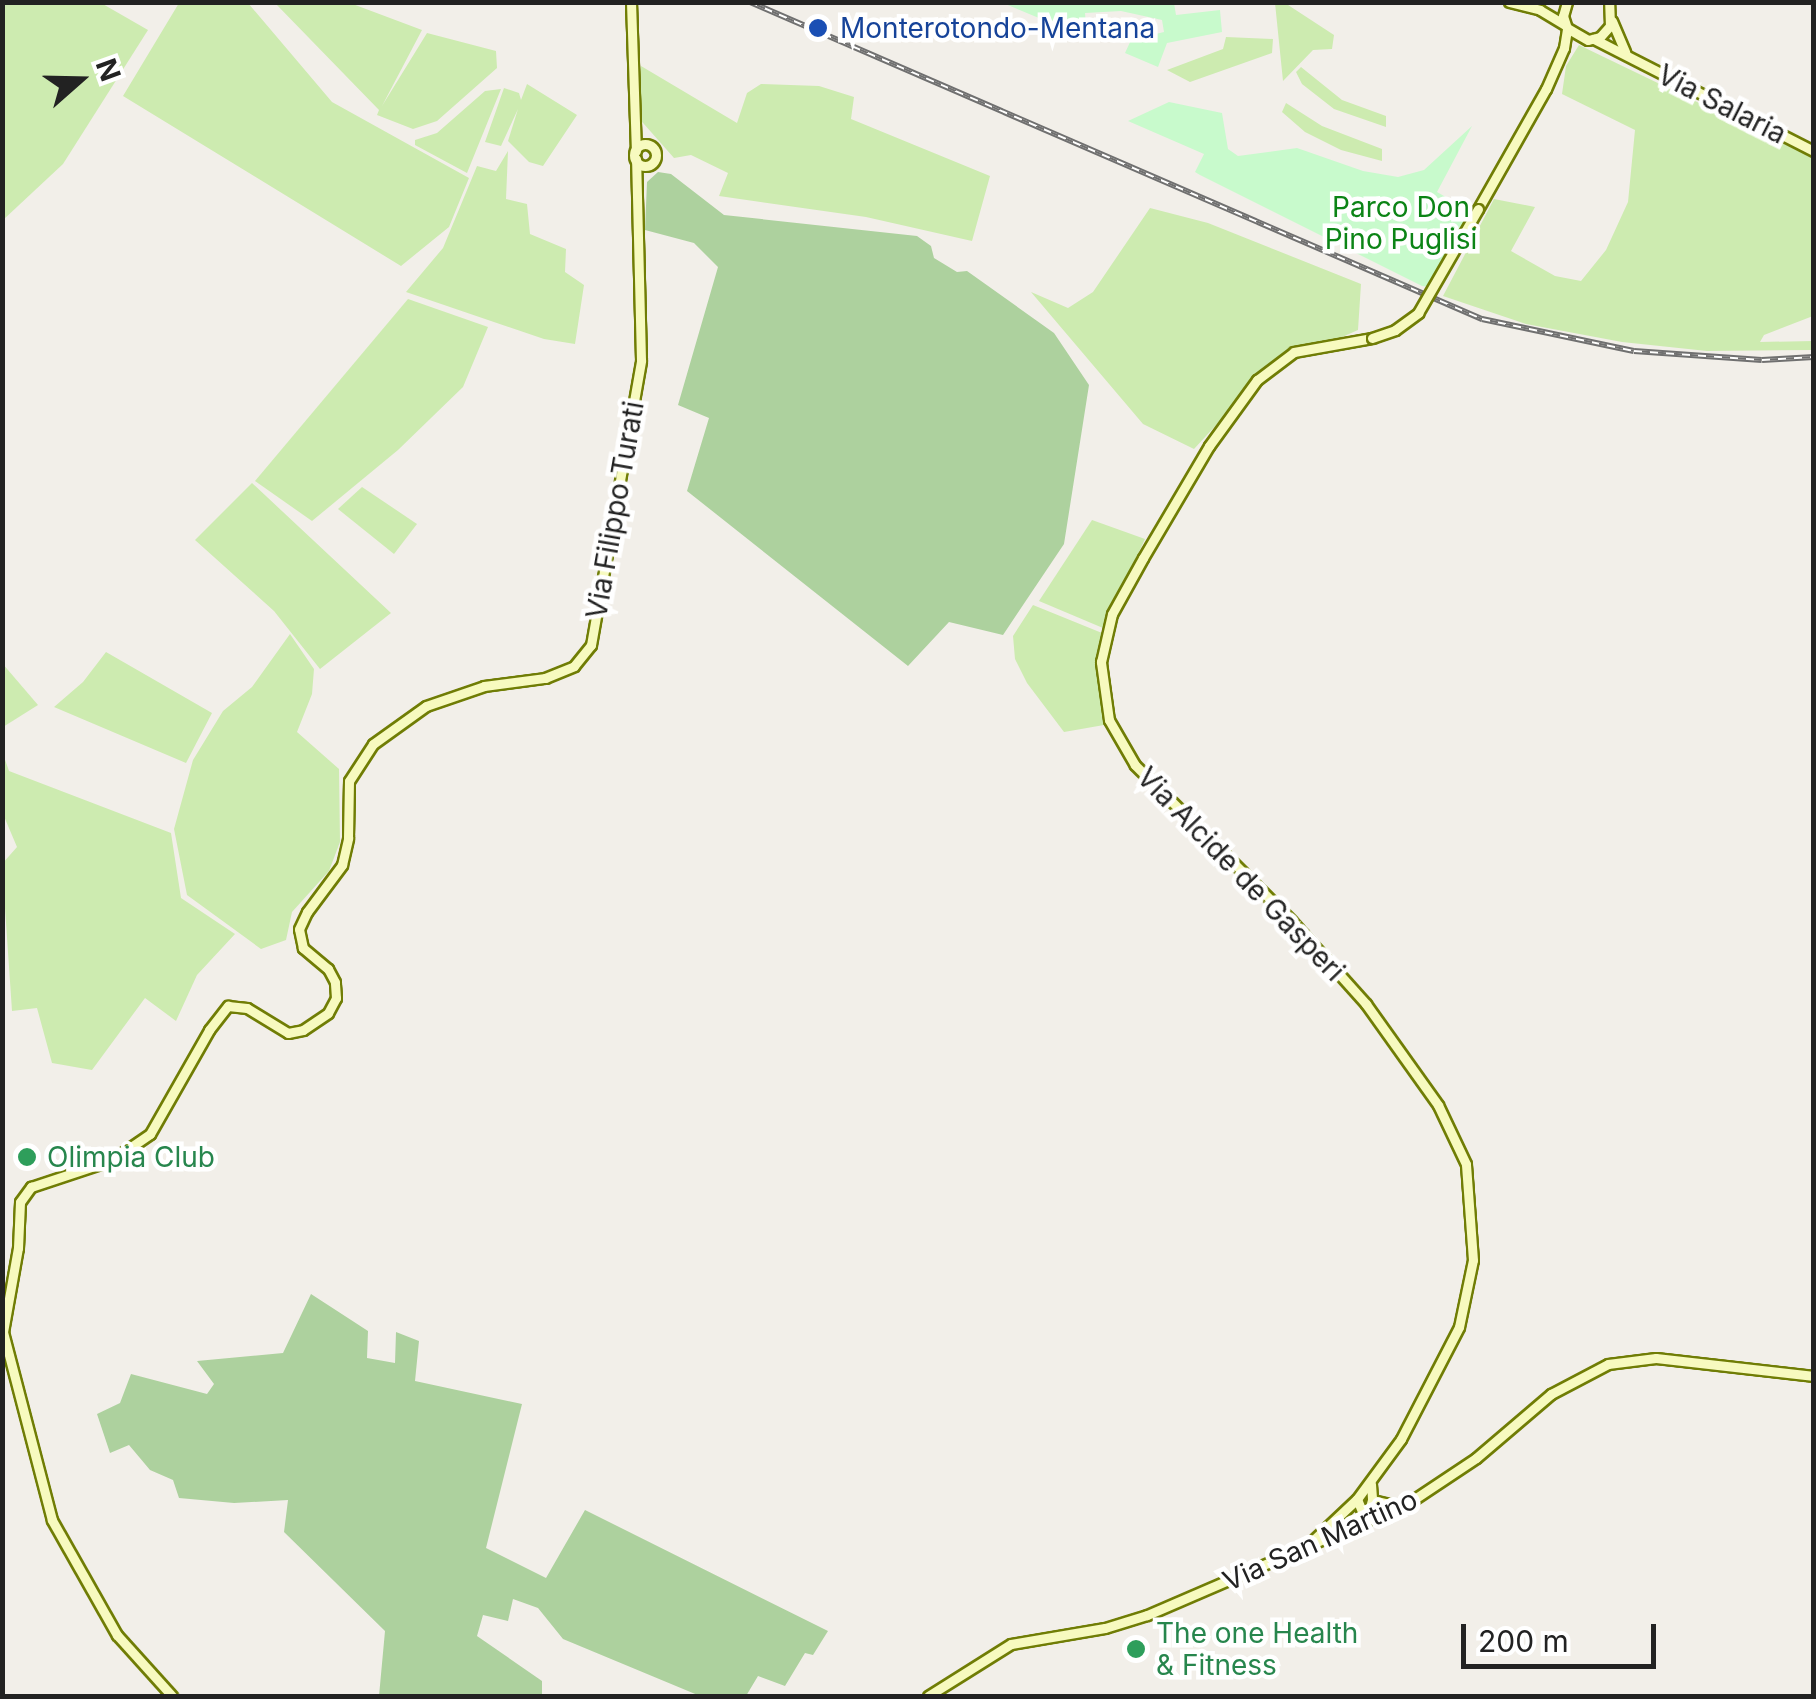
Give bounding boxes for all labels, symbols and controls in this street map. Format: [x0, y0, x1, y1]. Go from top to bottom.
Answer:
place label: Monterotondo-Mentana [840, 11, 1155, 45]
marker: Monterotondo-Mentana [805, 15, 831, 41]
north arrow [30, 30, 130, 130]
text: N [89, 54, 128, 86]
street label: Via Salaria [1652, 57, 1792, 151]
park label: Parco Don Pino Puglisi [1325, 190, 1477, 256]
street label: Via Filippo Turati [579, 399, 651, 621]
street label: Via Alcide de Gasperi [1130, 760, 1352, 988]
place label: Olimpia Club [47, 1140, 215, 1174]
marker: Olimpia Club [16, 1146, 38, 1168]
street label: Via San Martino [1218, 1482, 1422, 1598]
scale bar [1466, 1604, 1661, 1666]
place label: The one Health & Fitness [1156, 1616, 1358, 1682]
text: 200 m [1478, 1623, 1569, 1659]
marker: The one Health & Fitness [1125, 1638, 1147, 1660]

